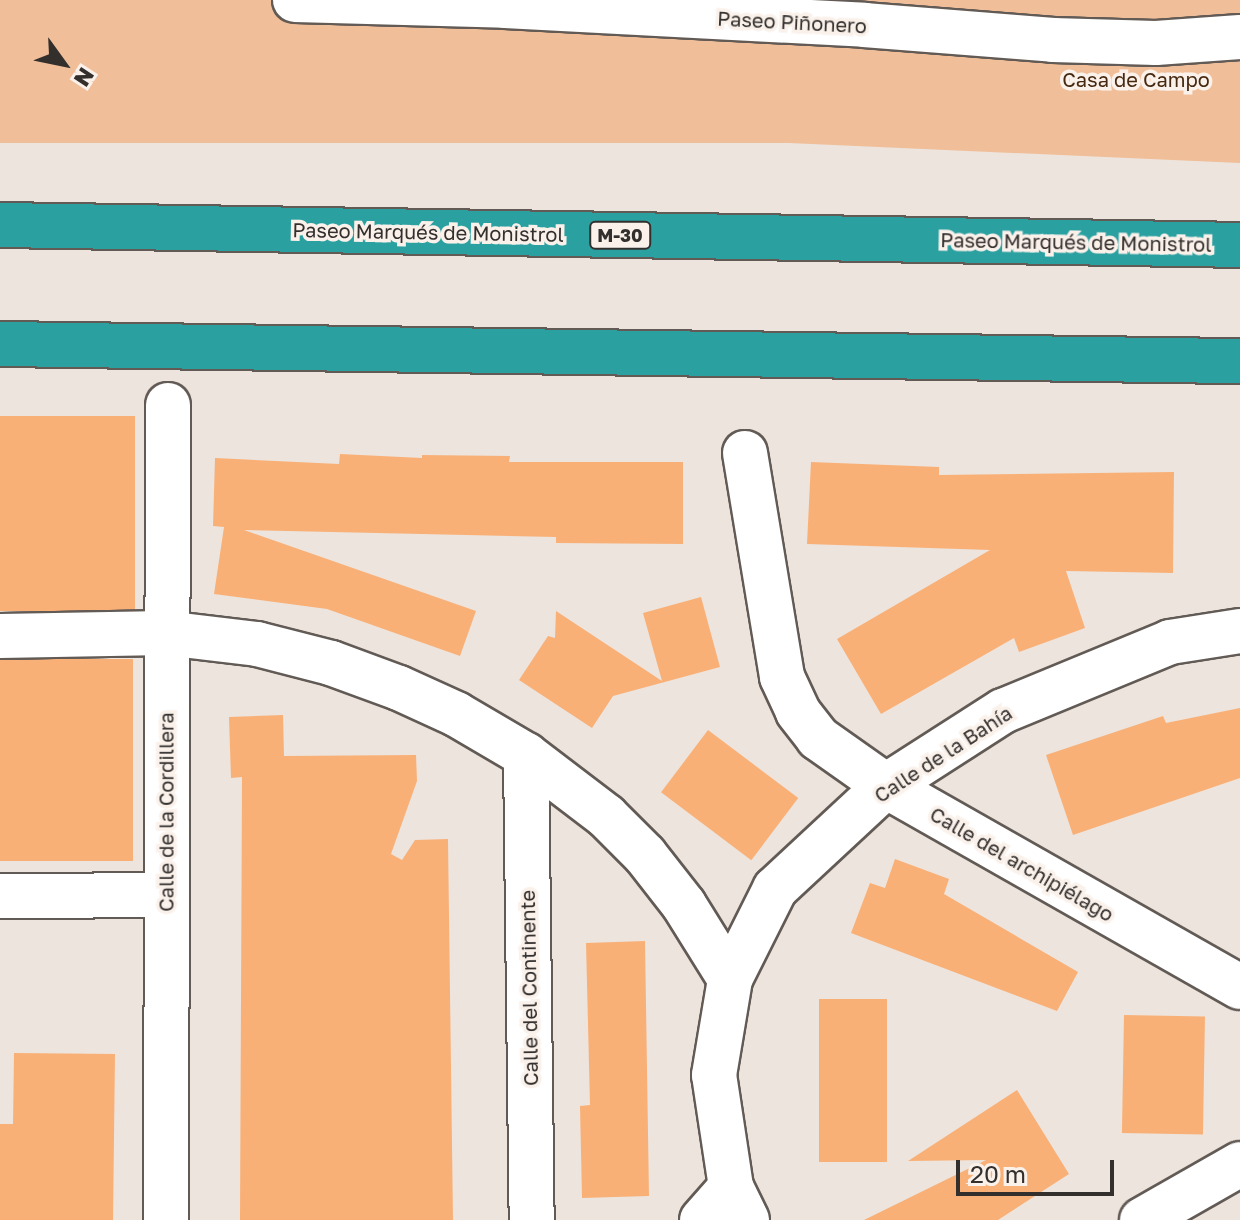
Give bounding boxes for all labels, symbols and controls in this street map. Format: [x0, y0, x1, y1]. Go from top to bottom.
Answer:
street label: Paseo Piñonero [717, 6, 867, 38]
north arrow [24, 24, 104, 104]
text: N [69, 63, 100, 92]
park label: Casa de Campo [1062, 67, 1210, 91]
street label: Paseo Marqués de Monistrol [292, 218, 564, 246]
road number: M-30 [588, 221, 652, 249]
street label: Paseo Marqués de Monistrol [940, 228, 1212, 256]
street label: Calle de la Bahía [870, 701, 1016, 807]
street label: Calle de la Cordillera [154, 712, 178, 912]
street label: Calle del archipiélago [926, 802, 1118, 926]
street label: Calle del Continente [515, 890, 543, 1086]
scale bar [960, 1144, 1118, 1194]
text: 20 m [970, 1159, 1026, 1188]

